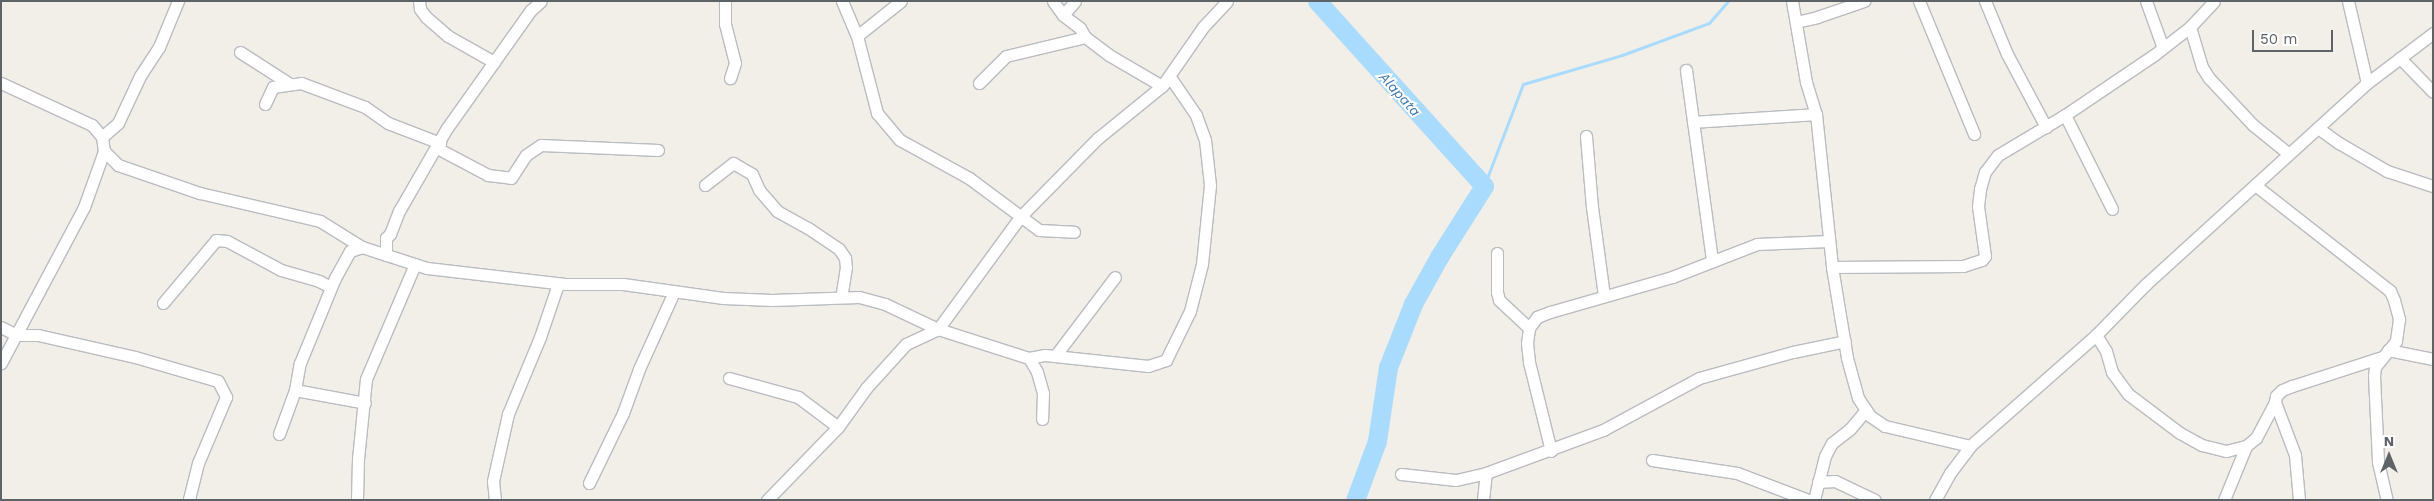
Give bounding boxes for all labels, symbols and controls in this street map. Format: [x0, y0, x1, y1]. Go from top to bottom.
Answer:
scale bar [2254, 20, 2335, 52]
text: 50 m [2260, 30, 2297, 48]
water label: Alapata [1376, 69, 1424, 119]
north arrow [2364, 431, 2414, 481]
text: N [2384, 433, 2394, 449]

